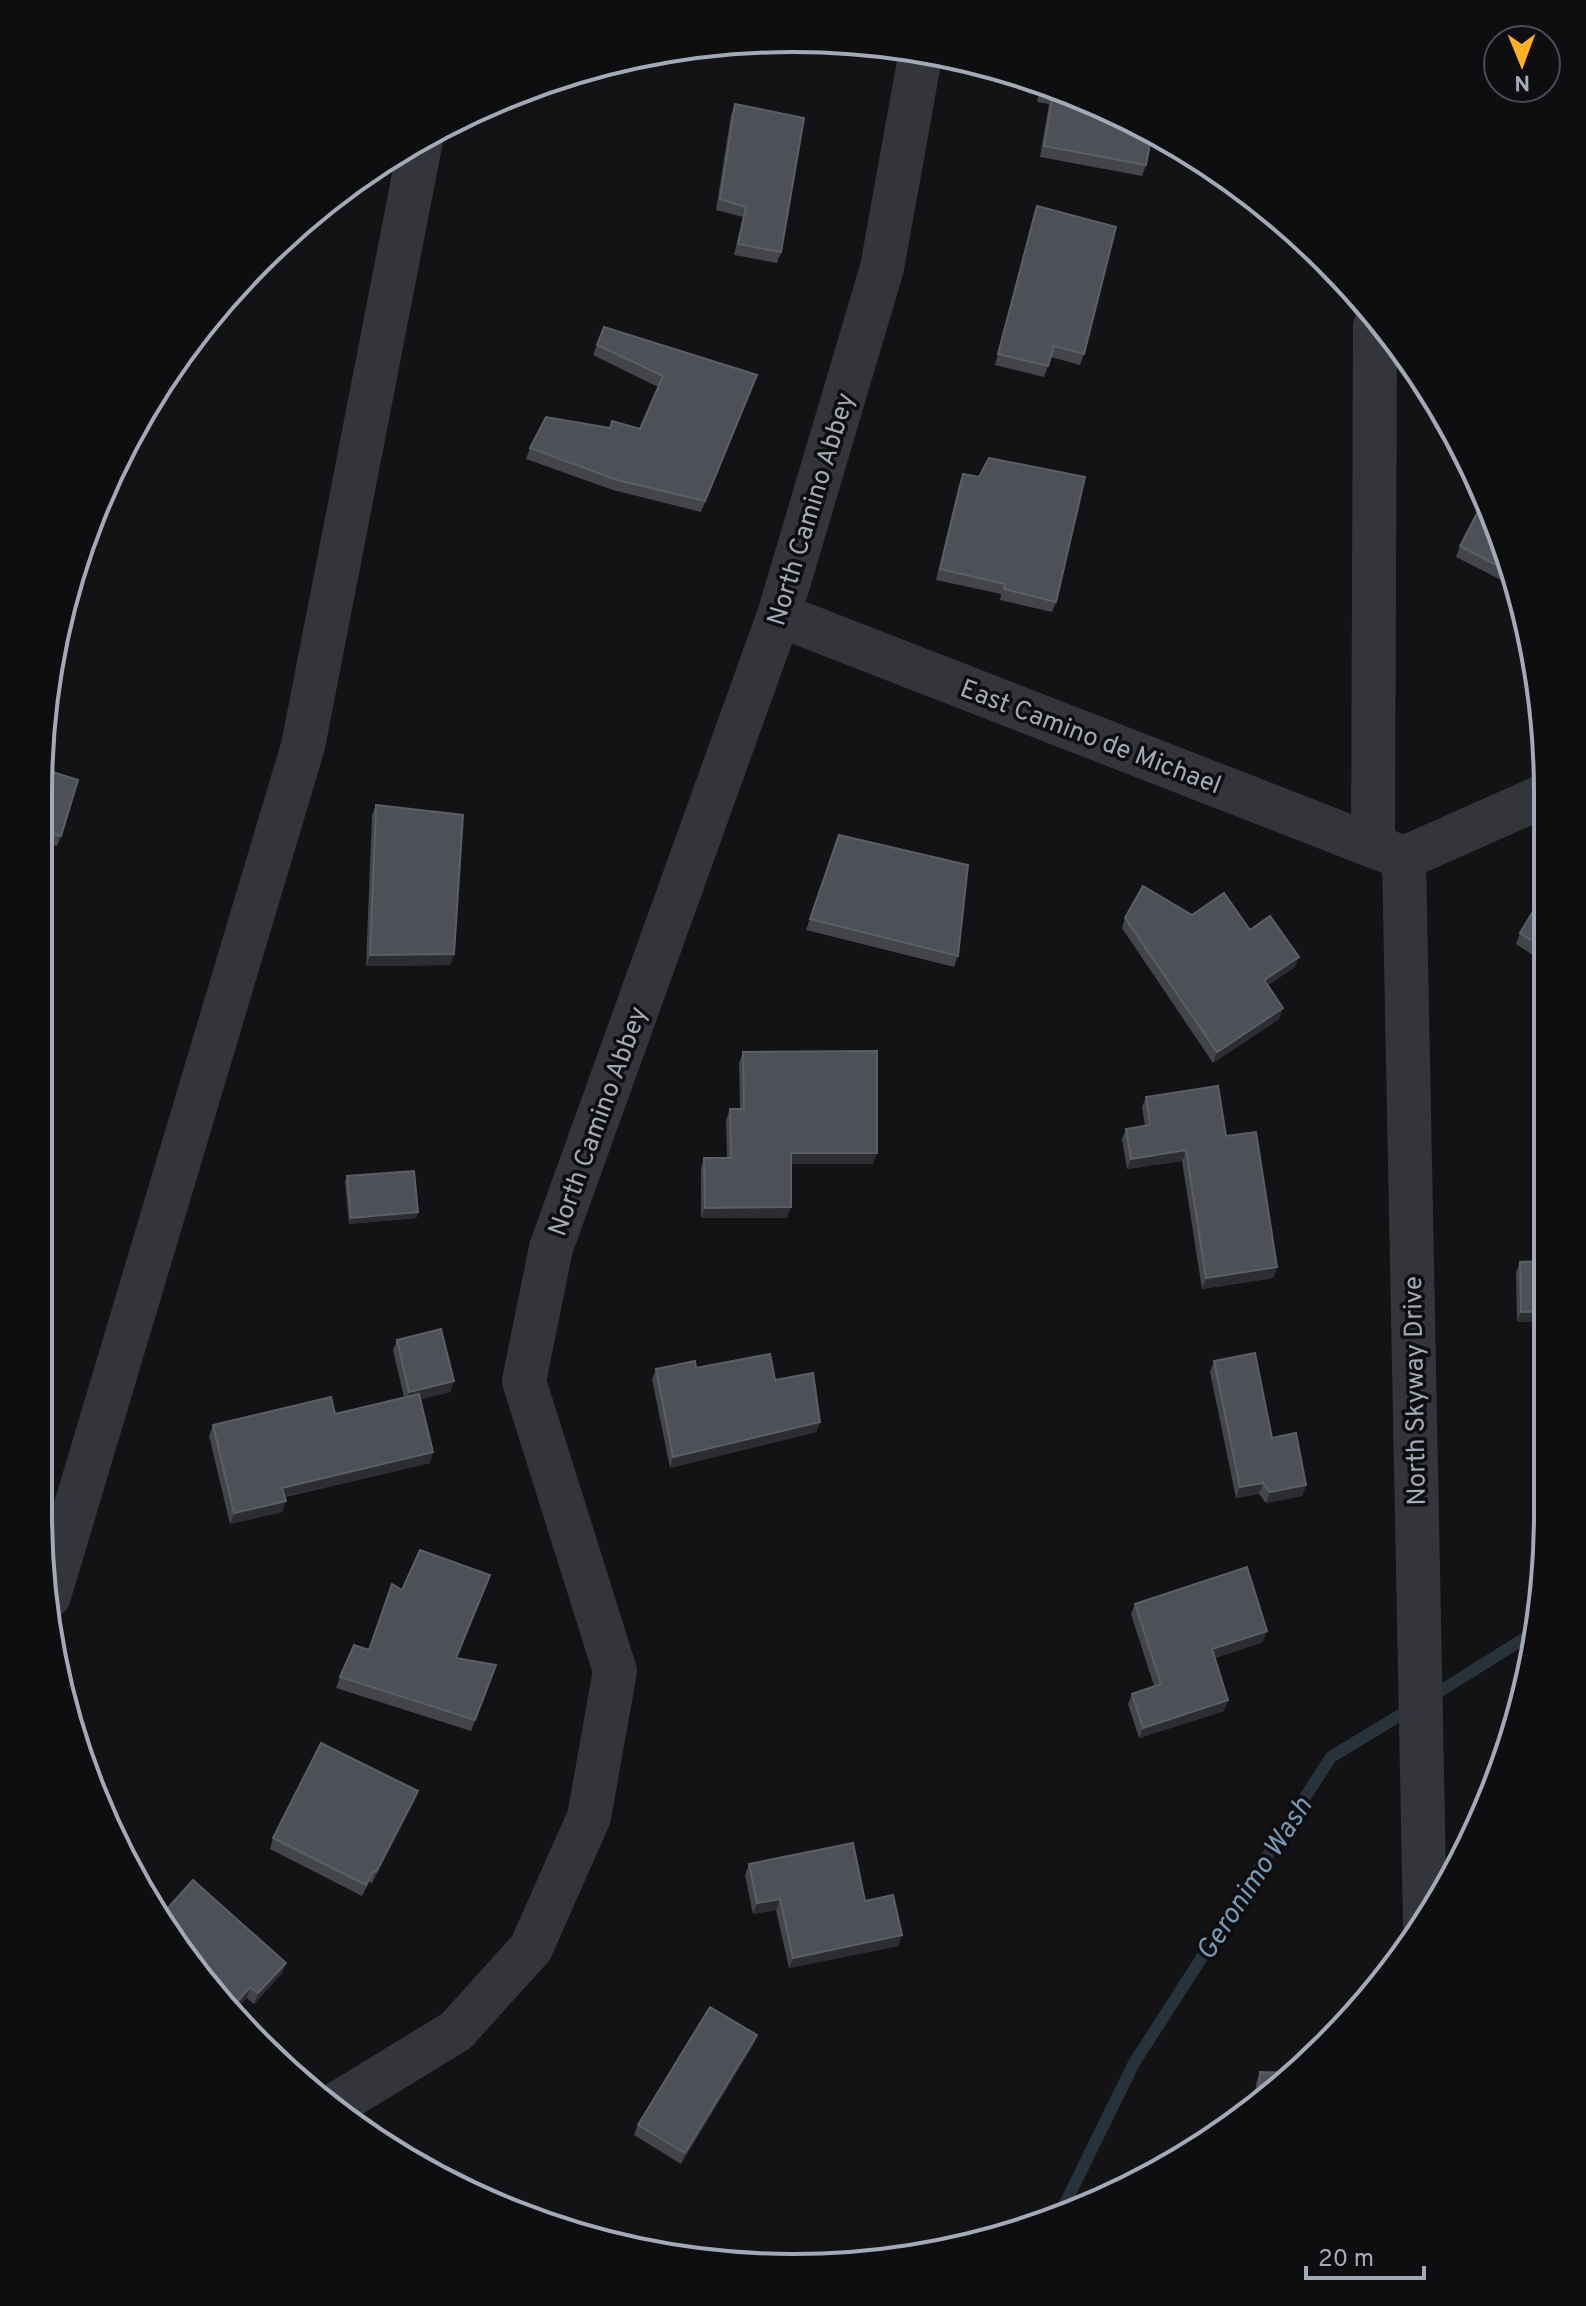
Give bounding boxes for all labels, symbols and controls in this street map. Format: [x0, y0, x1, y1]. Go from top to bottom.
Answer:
north arrow [1482, 24, 1562, 104]
text: N [1514, 68, 1530, 95]
street label: North Camino Abbey [761, 389, 864, 630]
street label: East Camino de Michael [955, 673, 1225, 803]
street label: North Camino Abbey [542, 1003, 656, 1241]
street label: North Skyway Drive [1398, 1276, 1435, 1506]
water label: Geronimo Wash [1189, 1791, 1322, 1968]
scale bar [1306, 2230, 1424, 2280]
text: 20 m [1318, 2245, 1374, 2275]

